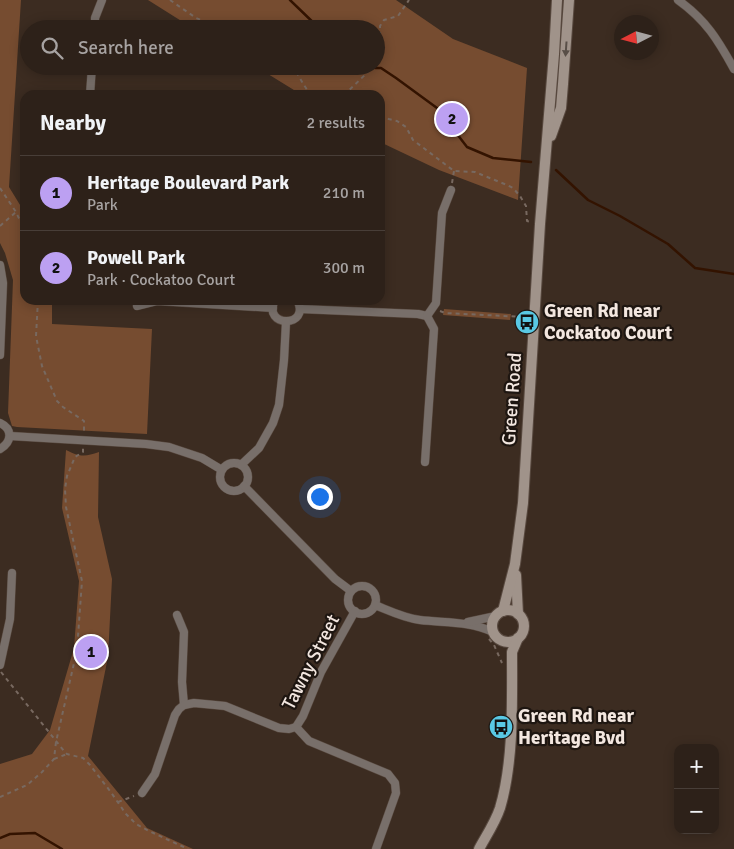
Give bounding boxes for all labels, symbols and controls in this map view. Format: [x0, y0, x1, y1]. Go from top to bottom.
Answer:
north arrow [614, 15, 659, 60]
search box [20, 20, 385, 75]
icon: search [38, 34, 66, 62]
text: Search here [78, 36, 174, 60]
one-way arrow [561, 41, 569, 57]
pin: 2 [436, 100, 468, 138]
text: Nearby [40, 110, 106, 136]
text: 2 results [306, 113, 365, 133]
text: Heritage Boulevard Park [87, 171, 289, 195]
text: 1 [52, 183, 60, 203]
text: 210 m [323, 183, 365, 203]
text: Park [87, 195, 118, 215]
text: Powell Park [87, 246, 185, 270]
text: 2 [52, 258, 60, 278]
text: 300 m [323, 258, 365, 278]
text: Park · Cockatoo Court [87, 270, 235, 290]
place label: Green Rd near Cockatoo Court [544, 299, 672, 345]
bus stop icon: Green Rd near Cockatoo Court [514, 309, 540, 335]
street label: Green Road [497, 352, 527, 446]
your location [307, 484, 333, 510]
street label: Tawny Street [277, 610, 345, 714]
pin: 1 [75, 633, 107, 671]
place label: Green Rd near Heritage Bvd [518, 704, 635, 750]
bus stop icon: Green Rd near Heritage Bvd [488, 714, 514, 740]
map controls [674, 744, 719, 834]
button: + [674, 744, 719, 789]
button: − [674, 789, 719, 834]

